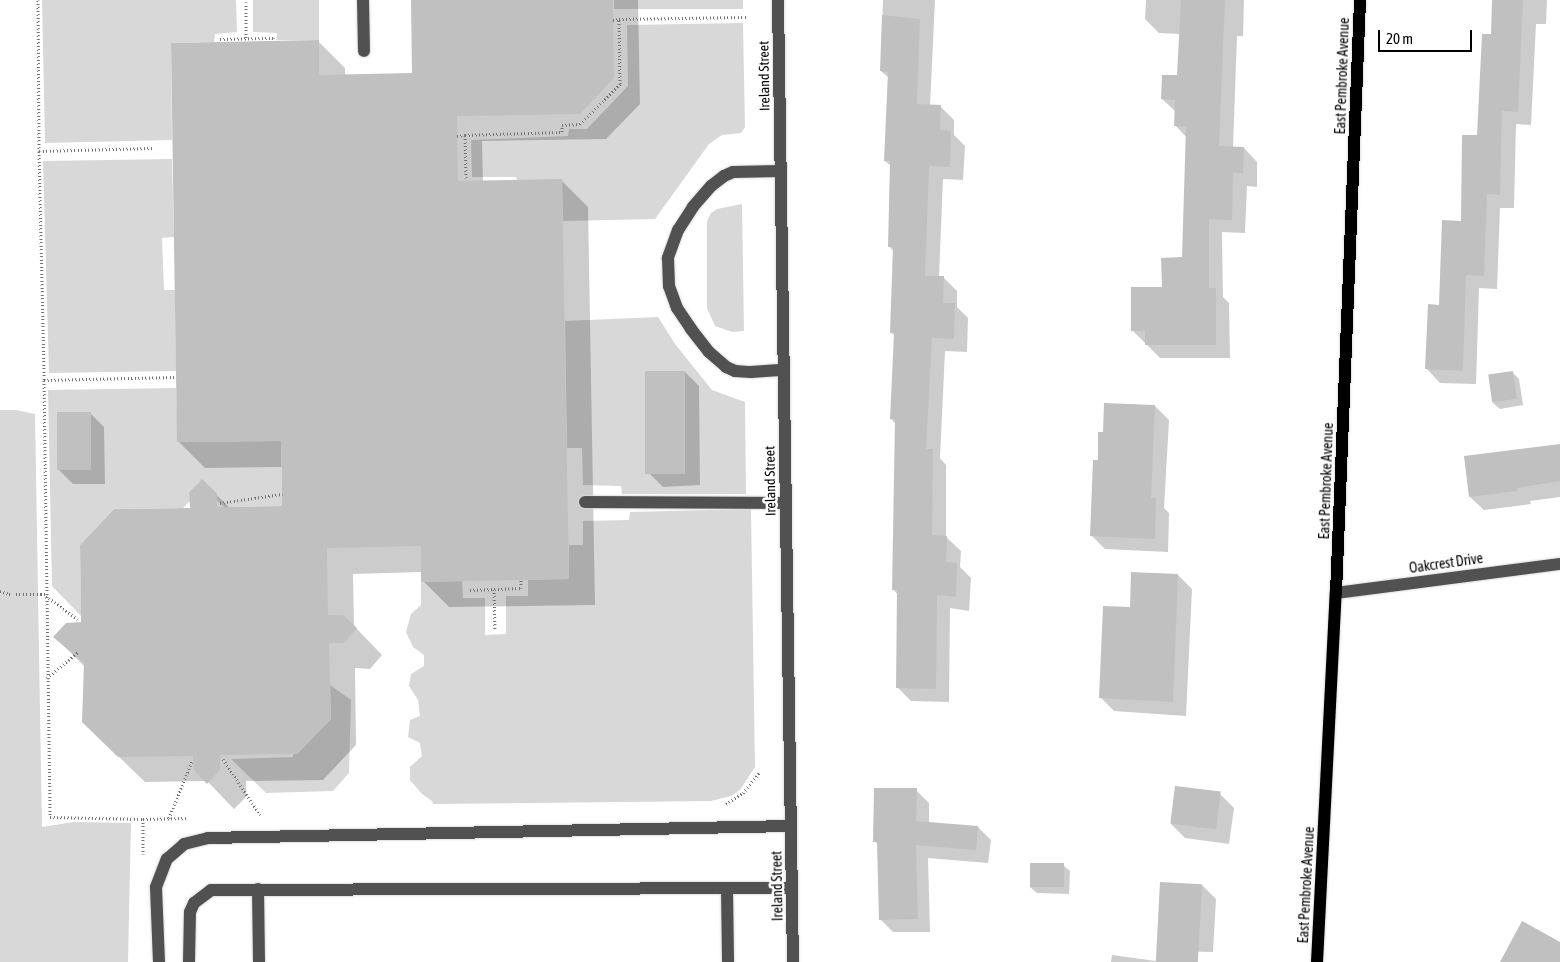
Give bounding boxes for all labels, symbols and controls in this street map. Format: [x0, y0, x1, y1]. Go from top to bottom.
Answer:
street label: East Pembroke Avenue [1332, 17, 1352, 135]
scale bar [1380, 20, 1474, 52]
text: 20 m [1386, 30, 1413, 47]
street label: Ireland Street [755, 41, 773, 111]
street label: East Pembroke Avenue [1316, 422, 1336, 540]
street label: Ireland Street [761, 446, 779, 516]
street label: Oakcrest Drive [1408, 550, 1484, 576]
street label: East Pembroke Avenue [1295, 826, 1317, 944]
street label: Ireland Street [768, 851, 786, 921]

